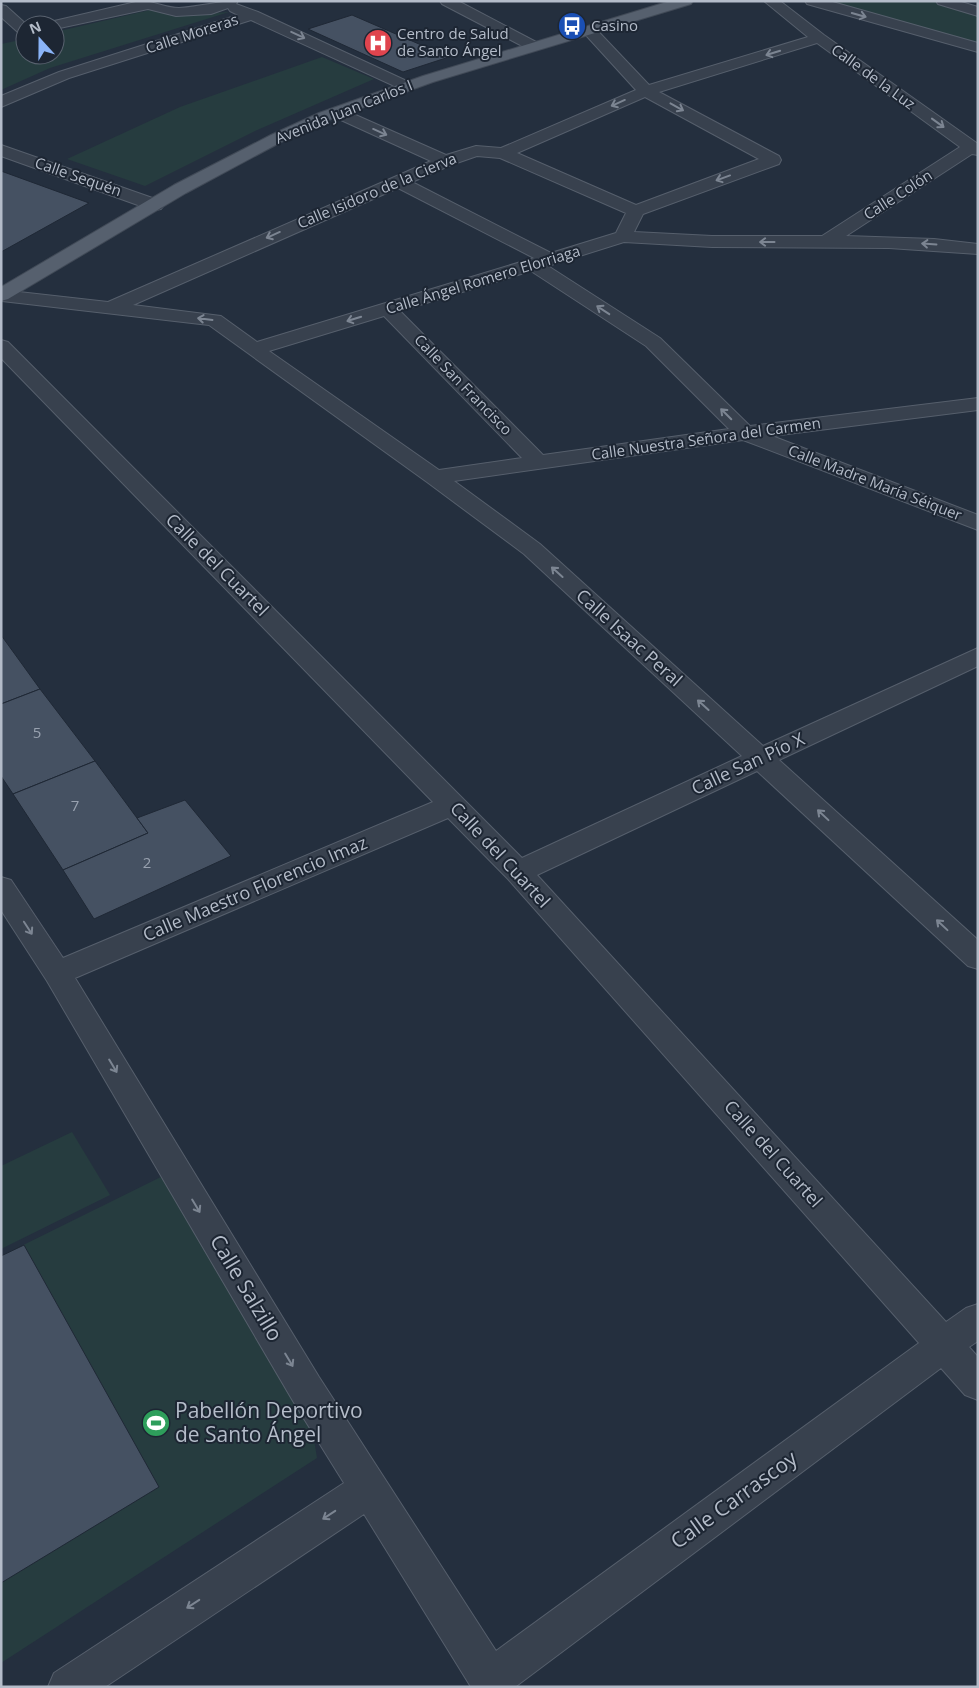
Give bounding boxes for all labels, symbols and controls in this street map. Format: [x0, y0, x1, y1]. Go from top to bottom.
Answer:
street label: Calle Moreras [143, 9, 241, 57]
one-way arrow [851, 10, 867, 20]
bus stop icon: Casino [557, 11, 587, 41]
north arrow [15, 15, 65, 65]
place label: Casino [591, 15, 638, 35]
text: N [26, 16, 44, 38]
place label: Centro de Salud de Santo Ángel [397, 23, 509, 60]
hospital icon: Centro de Salud de Santo Ángel [363, 28, 393, 58]
one-way arrow [290, 31, 305, 41]
street label: Calle de la Luz [828, 39, 920, 113]
one-way arrow [765, 48, 781, 58]
street label: Avenida Juan Carlos I [272, 74, 415, 148]
one-way arrow [611, 98, 626, 108]
one-way arrow [670, 103, 684, 113]
one-way arrow [931, 118, 945, 128]
one-way arrow [372, 127, 387, 137]
street label: Calle Isidoro de la Cierva [294, 147, 459, 233]
street label: Calle Sequén [32, 152, 124, 200]
street label: Calle Colón [859, 164, 936, 224]
one-way arrow [716, 174, 731, 184]
one-way arrow [266, 231, 281, 241]
one-way arrow [759, 237, 776, 247]
one-way arrow [922, 239, 938, 248]
street label: Calle Ángel Romero Elorriaga [383, 240, 582, 318]
one-way arrow [596, 304, 610, 314]
one-way arrow [198, 314, 214, 324]
one-way arrow [347, 314, 363, 324]
street label: Calle San Francisco [410, 329, 517, 439]
one-way arrow [720, 408, 732, 420]
street label: Calle Nuestra Señora del Carmen [590, 412, 822, 464]
street label: Calle Madre María Séiquer [786, 440, 965, 524]
street label: Calle del Cuartel [161, 508, 274, 621]
one-way arrow [550, 566, 563, 578]
street label: Calle Isaac Peral [571, 583, 688, 691]
one-way arrow [696, 699, 709, 711]
house number: 5 [33, 722, 41, 742]
street label: Calle San Pío X [687, 726, 809, 800]
house number: 7 [71, 795, 79, 815]
street label: Calle del Cuartel [445, 796, 556, 912]
one-way arrow [816, 809, 829, 821]
street label: Calle Maestro Florencio Imaz [139, 830, 370, 946]
house number: 2 [143, 852, 151, 872]
one-way arrow [936, 919, 948, 931]
one-way arrow [23, 921, 33, 935]
one-way arrow [109, 1059, 119, 1073]
street label: Calle del Cuartel [719, 1095, 828, 1212]
one-way arrow [192, 1198, 202, 1212]
street label: Calle Salzillo [204, 1229, 290, 1346]
one-way arrow [284, 1353, 294, 1367]
place label: Pabellón Deportivo de Santo Ángel [175, 1396, 363, 1448]
sports icon: Pabellón Deportivo de Santo Ángel [141, 1408, 171, 1438]
street label: Calle Carrascoy [665, 1444, 803, 1555]
one-way arrow [322, 1510, 336, 1520]
one-way arrow [187, 1600, 201, 1610]

